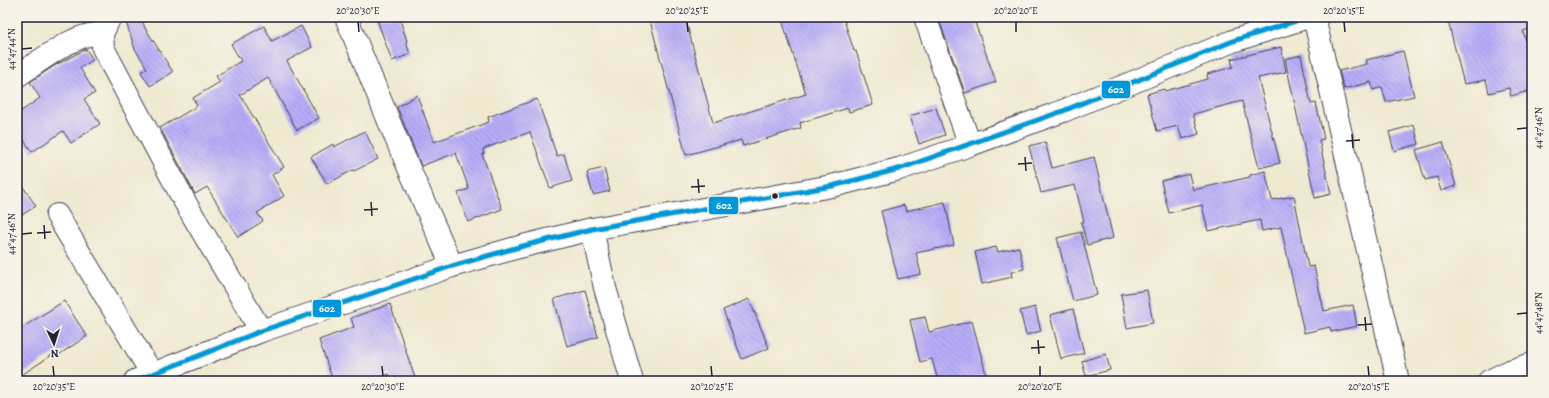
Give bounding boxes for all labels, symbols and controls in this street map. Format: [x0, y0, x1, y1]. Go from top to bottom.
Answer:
text: 20°20'30"E [336, 4, 380, 17]
text: 20°20'25"E [666, 4, 709, 17]
text: 20°20'20"E [994, 4, 1038, 17]
text: 20°20'15"E [1323, 4, 1365, 17]
text: 44°47'44"N [5, 28, 18, 70]
line badge: 602 [1101, 80, 1131, 99]
text: 602 [1108, 82, 1125, 97]
text: 44°47'46"N [1532, 107, 1545, 149]
unlabelled marker [770, 191, 780, 201]
line badge: 602 [708, 196, 739, 215]
text: 602 [716, 198, 733, 213]
text: 44°47'46"N [5, 213, 18, 255]
text: 44°47'48"N [1532, 292, 1545, 334]
line badge: 602 [312, 299, 342, 318]
text: 602 [319, 301, 336, 316]
north arrow [34, 324, 74, 364]
text: N [50, 346, 59, 361]
text: 20°20'35"E [33, 380, 75, 393]
text: 20°20'30"E [361, 380, 405, 393]
text: 20°20'25"E [691, 380, 734, 393]
text: 20°20'20"E [1018, 380, 1062, 393]
text: 20°20'15"E [1348, 380, 1390, 393]

